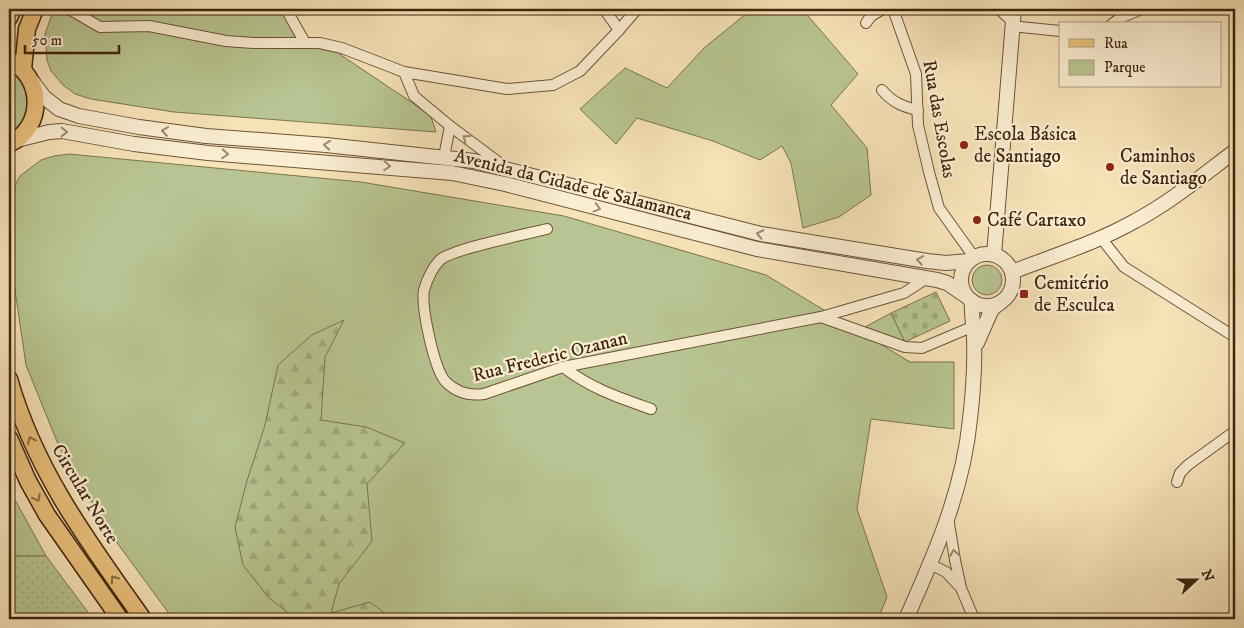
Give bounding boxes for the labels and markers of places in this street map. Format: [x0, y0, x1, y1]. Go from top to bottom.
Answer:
place label: Escola Básica de Santiago [974, 123, 1077, 168]
marker: Escola Básica de Santiago [958, 139, 970, 151]
place label: Caminhos de Santiago [1120, 145, 1207, 190]
marker: Caminhos de Santiago [1104, 161, 1116, 173]
place label: Café Cartaxo [987, 209, 1086, 232]
marker: Café Cartaxo [971, 214, 983, 226]
place label: Cemitério de Esculca [1034, 272, 1114, 317]
marker: Cemitério de Esculca [1018, 288, 1030, 300]

